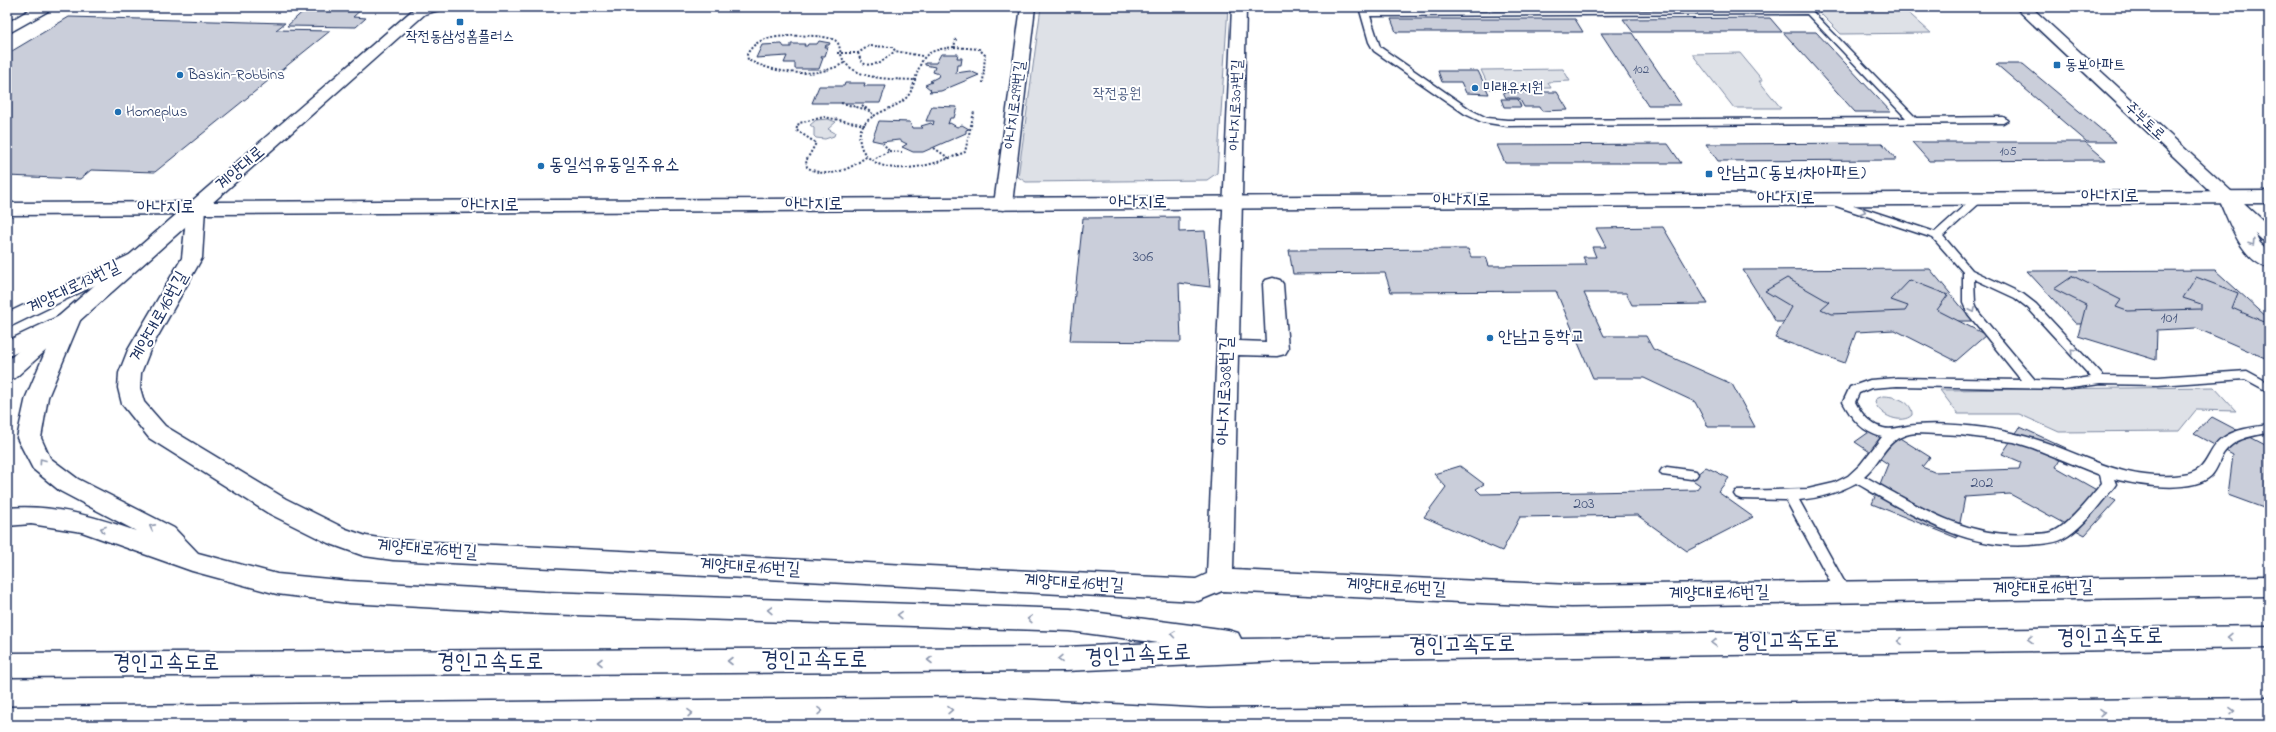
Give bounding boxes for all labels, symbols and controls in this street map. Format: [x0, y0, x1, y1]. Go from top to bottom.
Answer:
marker: 작전동삼성홈플러스 [455, 17, 465, 27]
place label: 작전동삼성홈플러스 [406, 26, 514, 48]
place label: 동보아파트 [2065, 54, 2125, 76]
street label: 아나지로307번길 [1223, 59, 1249, 151]
street label: 아나지로299번길 [999, 60, 1031, 150]
house number: 102 [1633, 60, 1650, 79]
marker: 동보아파트 [2052, 60, 2062, 70]
place label: Baskin-Robbins [187, 64, 285, 86]
marker: Baskin-Robbins [175, 70, 185, 80]
place label: 미래유치원 [1483, 77, 1543, 99]
park label: 작전공원 [1093, 83, 1141, 105]
marker: 미래유치원 [1470, 83, 1480, 93]
street label: 주부토로 [2120, 96, 2170, 146]
place label: Homeplus [126, 101, 187, 123]
marker: Homeplus [113, 107, 123, 117]
street label: 계양대로 [211, 140, 271, 198]
house number: 105 [1999, 142, 2017, 161]
place label: 동일석유동일주유소 [549, 153, 679, 179]
marker: 동일석유동일주유소 [536, 161, 546, 171]
place label: 안남고(동보1차아파트) [1717, 161, 1866, 187]
marker: 안남고(동보1차아파트) [1704, 169, 1714, 179]
street label: 아나지로 [2081, 184, 2139, 210]
street label: 아나지로 [1757, 186, 1815, 212]
street label: 아나지로 [1433, 188, 1491, 214]
street label: 아나지로 [1109, 190, 1167, 216]
street label: 아나지로 [785, 192, 843, 218]
street label: 아나지로 [461, 193, 519, 219]
street label: 아나지로 [137, 195, 195, 221]
one-way arrow [1859, 206, 1866, 215]
one-way arrow [2247, 239, 2254, 246]
house number: 306 [1133, 245, 1153, 269]
street label: 계양대로13번길 [23, 254, 125, 322]
street label: 계양대로16번길 [124, 266, 196, 367]
one-way arrow [1968, 306, 1975, 313]
house number: 101 [2160, 306, 2178, 330]
place label: 안남고등학교 [1498, 325, 1585, 351]
marker: 안남고등학교 [1485, 333, 1495, 343]
street label: 아나지로308번길 [1211, 336, 1241, 446]
one-way arrow [2071, 348, 2078, 356]
one-way arrow [40, 458, 47, 465]
house number: 202 [1971, 471, 1993, 495]
house number: 203 [1573, 492, 1595, 516]
one-way arrow [149, 525, 156, 532]
one-way arrow [99, 526, 106, 534]
street label: 계양대로16번길 [376, 534, 479, 567]
street label: 계양대로16번길 [699, 552, 801, 584]
street label: 계양대로16번길 [1023, 568, 1125, 600]
street label: 계양대로16번길 [1345, 572, 1447, 604]
street label: 계양대로16번길 [1992, 575, 2094, 603]
street label: 계양대로16번길 [1668, 580, 1770, 608]
one-way arrow [767, 606, 773, 615]
one-way arrow [897, 610, 903, 619]
one-way arrow [1027, 614, 1033, 623]
street label: 경인고속도로 [2057, 621, 2163, 655]
street label: 경인고속도로 [1733, 625, 1839, 659]
street label: 경인고속도로 [1409, 629, 1515, 663]
one-way arrow [1170, 630, 1176, 639]
one-way arrow [2227, 633, 2233, 641]
one-way arrow [2027, 635, 2033, 644]
street label: 경인고속도로 [1084, 637, 1192, 675]
one-way arrow [1897, 637, 1903, 645]
one-way arrow [1711, 639, 1717, 647]
street label: 경인고속도로 [761, 645, 867, 677]
street label: 경인고속도로 [437, 647, 543, 679]
street label: 경인고속도로 [113, 648, 219, 680]
one-way arrow [1057, 655, 1063, 663]
one-way arrow [927, 656, 933, 664]
one-way arrow [727, 657, 733, 665]
one-way arrow [597, 658, 603, 666]
one-way arrow [947, 706, 953, 714]
one-way arrow [817, 707, 823, 716]
one-way arrow [2229, 707, 2235, 716]
one-way arrow [687, 709, 693, 717]
one-way arrow [2099, 709, 2105, 717]

